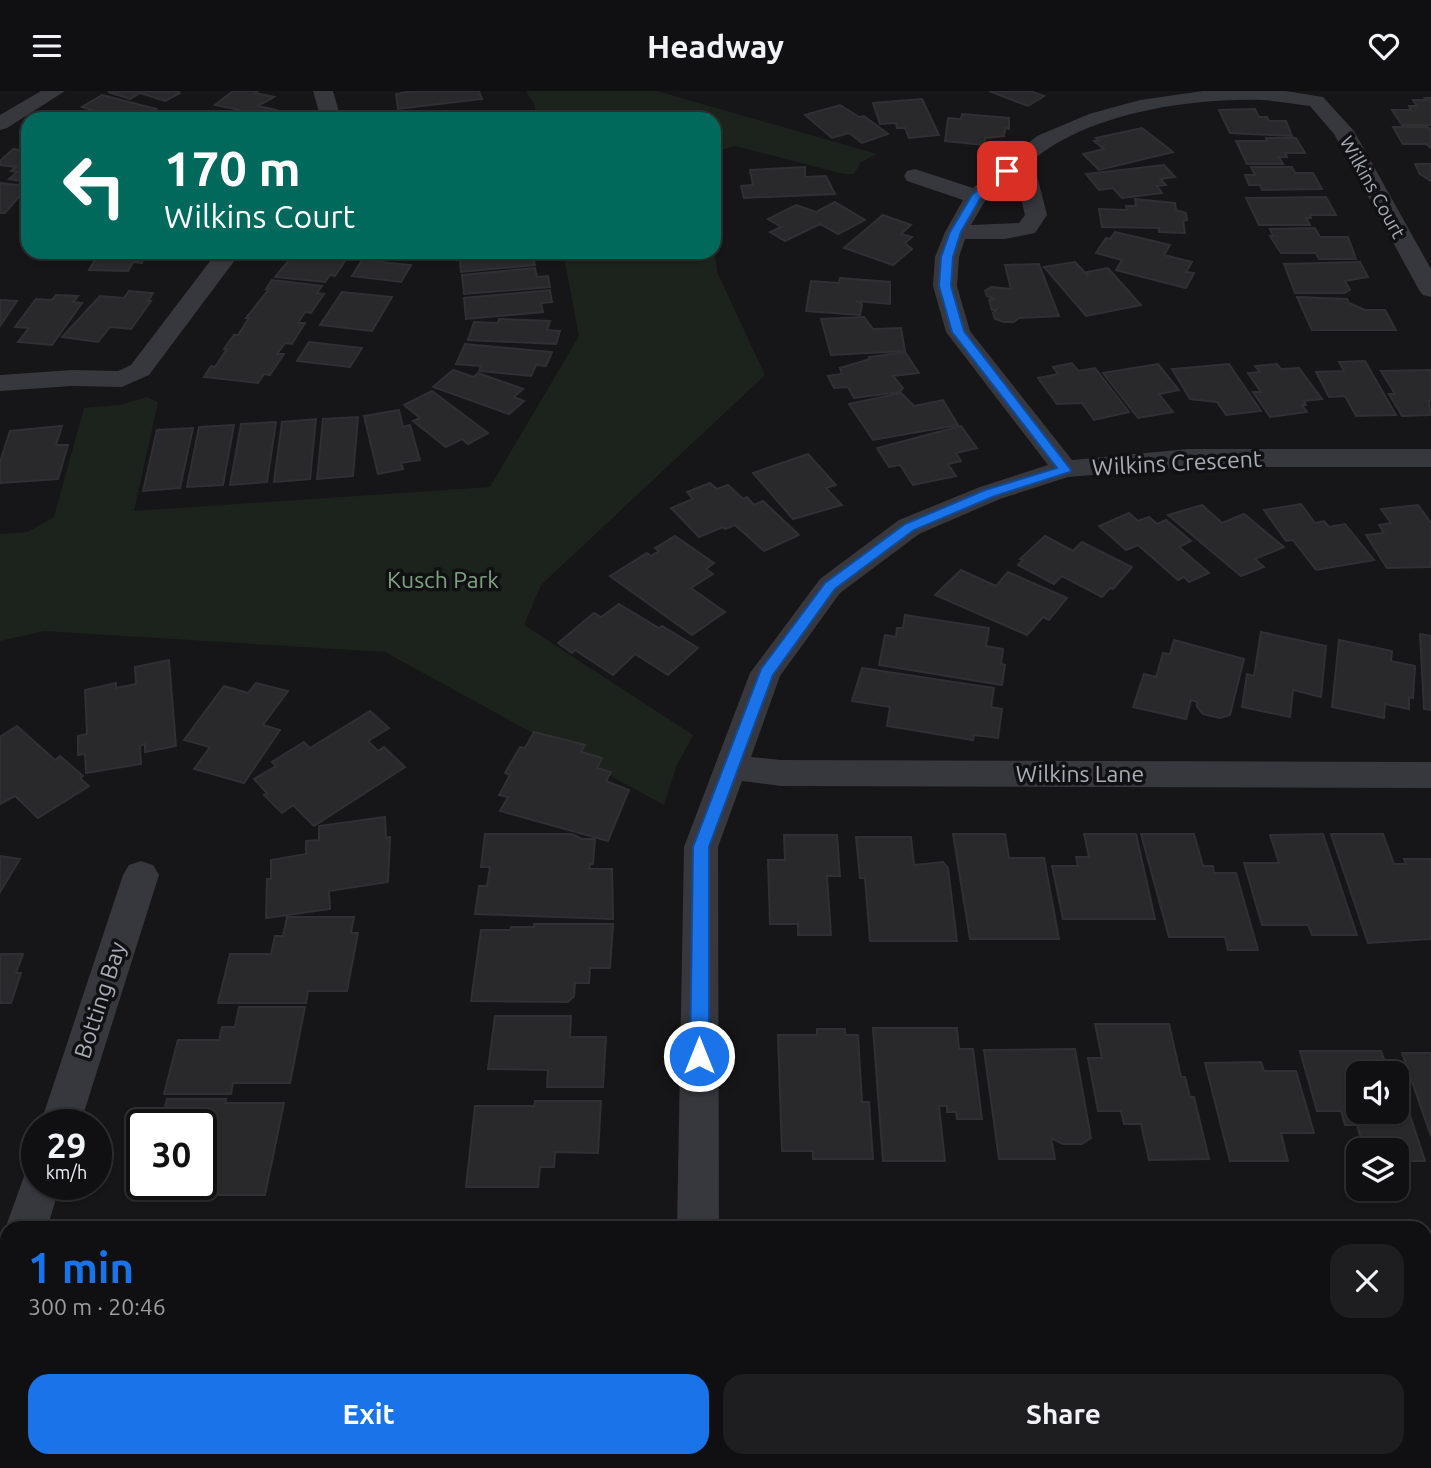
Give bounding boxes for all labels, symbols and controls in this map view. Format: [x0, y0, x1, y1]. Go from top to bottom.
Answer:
icon: menu [28, 27, 66, 65]
icon: heart [1365, 27, 1403, 65]
text: Headway [647, 28, 784, 64]
street label: Wilkins Court [1336, 132, 1410, 242]
icon: left [49, 140, 140, 231]
text: 170 m [164, 140, 301, 195]
pin [977, 141, 1037, 201]
icon: arrive [988, 152, 1026, 190]
text: Wilkins Court [164, 198, 355, 234]
street label: Wilkins Crescent [1091, 446, 1262, 479]
park label: Kusch Park [387, 567, 499, 592]
street label: Wilkins Lane [1016, 761, 1144, 786]
street label: Botting Bay [69, 939, 130, 1061]
position arrow [662, 1019, 736, 1093]
map controls [1346, 1061, 1409, 1201]
button: sound [1346, 1061, 1409, 1124]
speed limit sign: 30 [126, 1109, 217, 1200]
text: 29 [47, 1125, 86, 1165]
button: layers [1346, 1138, 1409, 1201]
text: km/h [46, 1162, 87, 1182]
text: 1 min [28, 1244, 134, 1291]
button: close [1330, 1244, 1404, 1318]
text: 300 m · 20:46 [28, 1294, 166, 1319]
button: Exit [28, 1374, 709, 1454]
button: Share [723, 1374, 1404, 1454]

